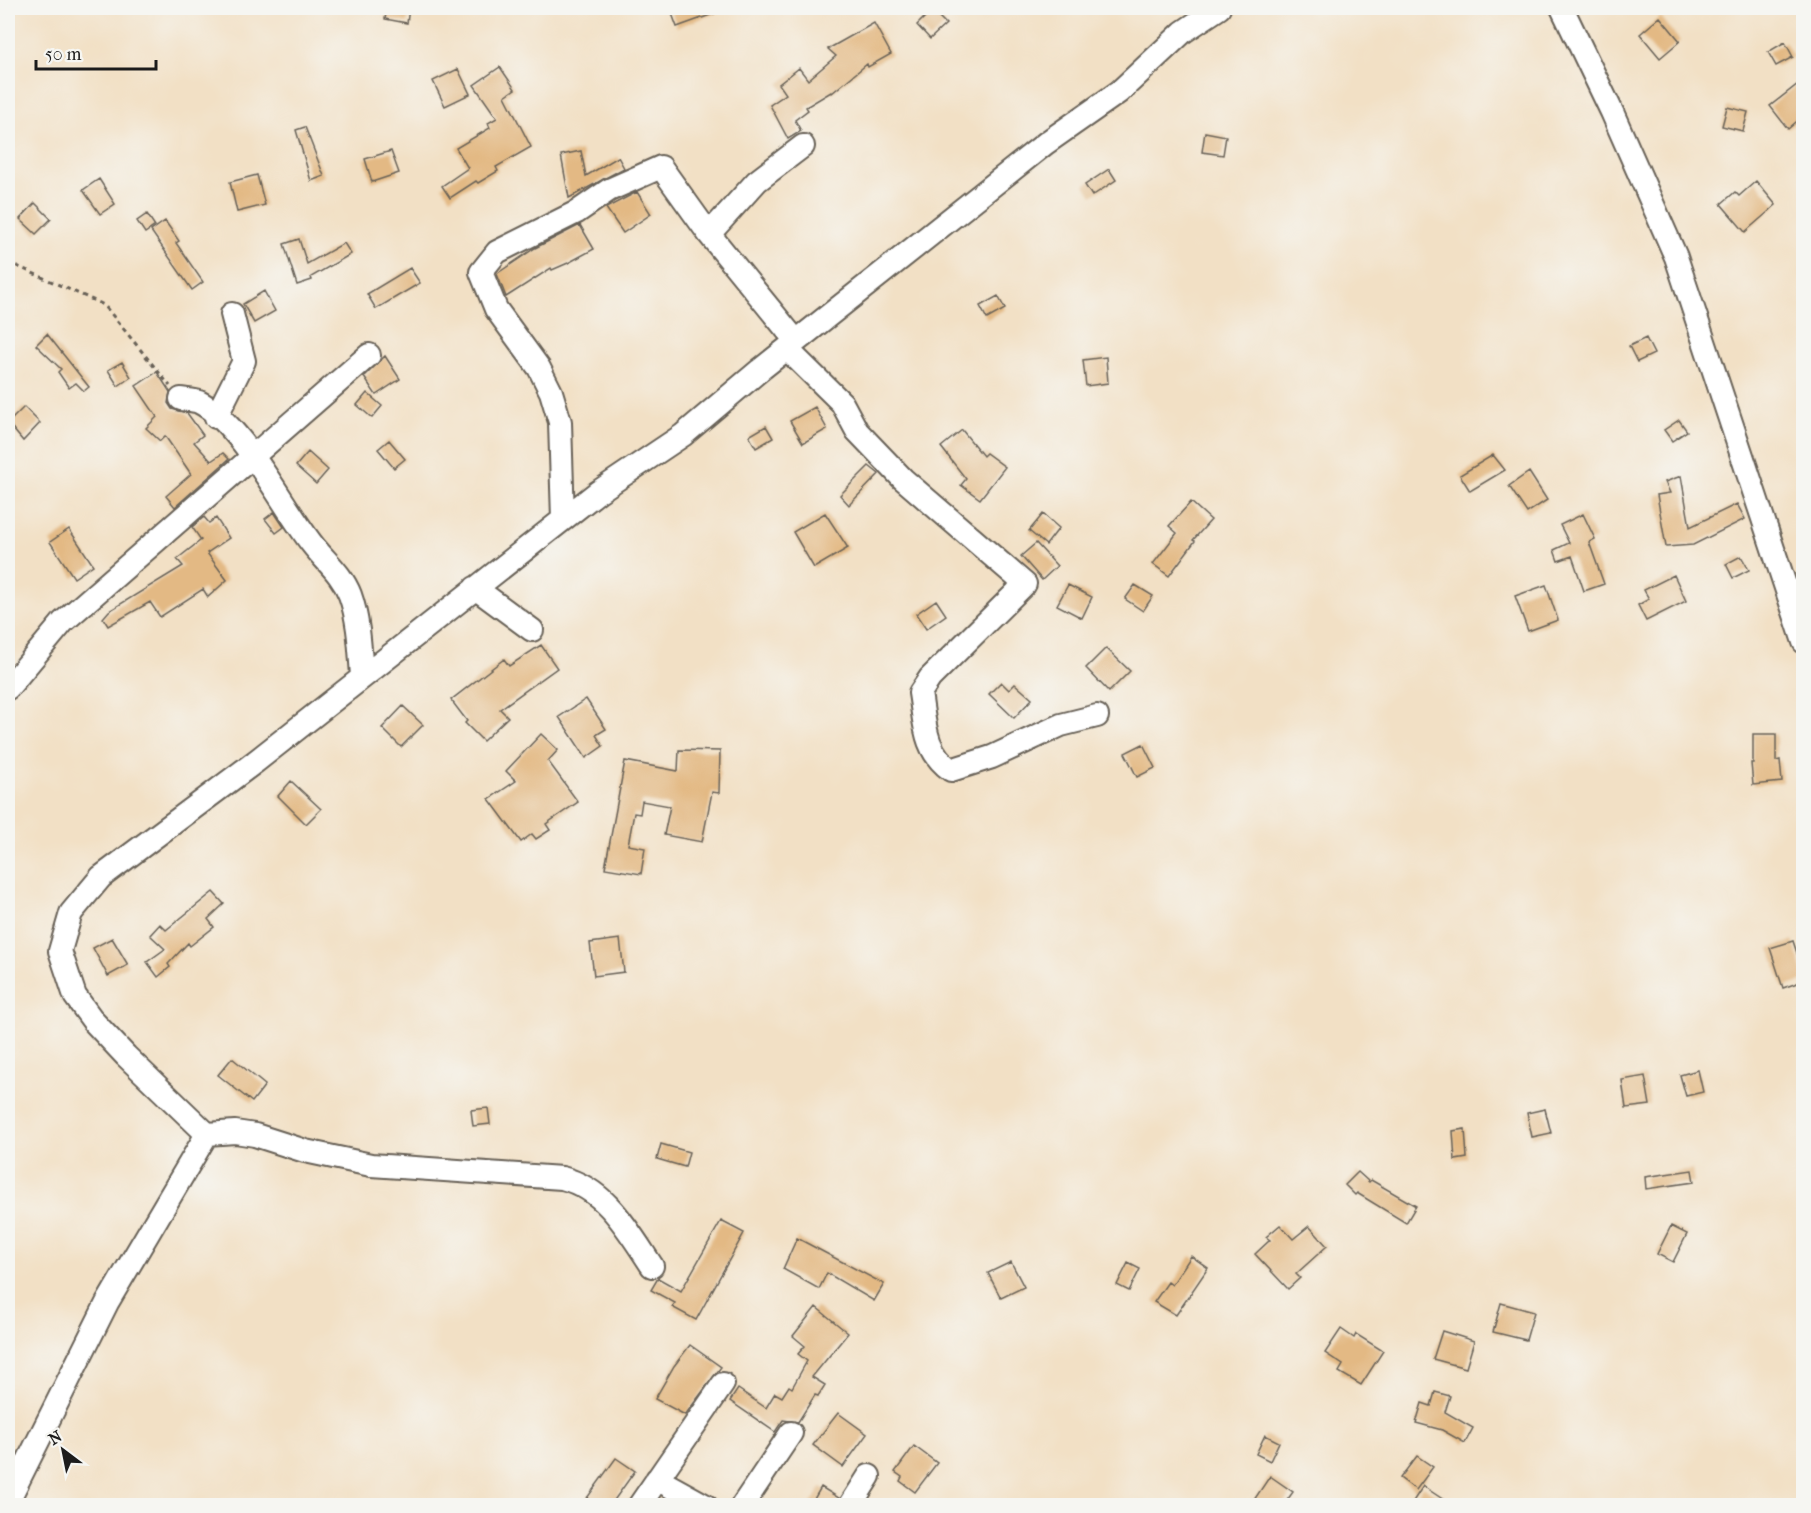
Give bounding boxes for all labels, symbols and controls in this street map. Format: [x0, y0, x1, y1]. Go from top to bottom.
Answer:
scale bar [36, 33, 156, 71]
text: 50 m [45, 44, 82, 65]
north arrow [33, 1420, 93, 1480]
text: N [45, 1426, 66, 1449]

